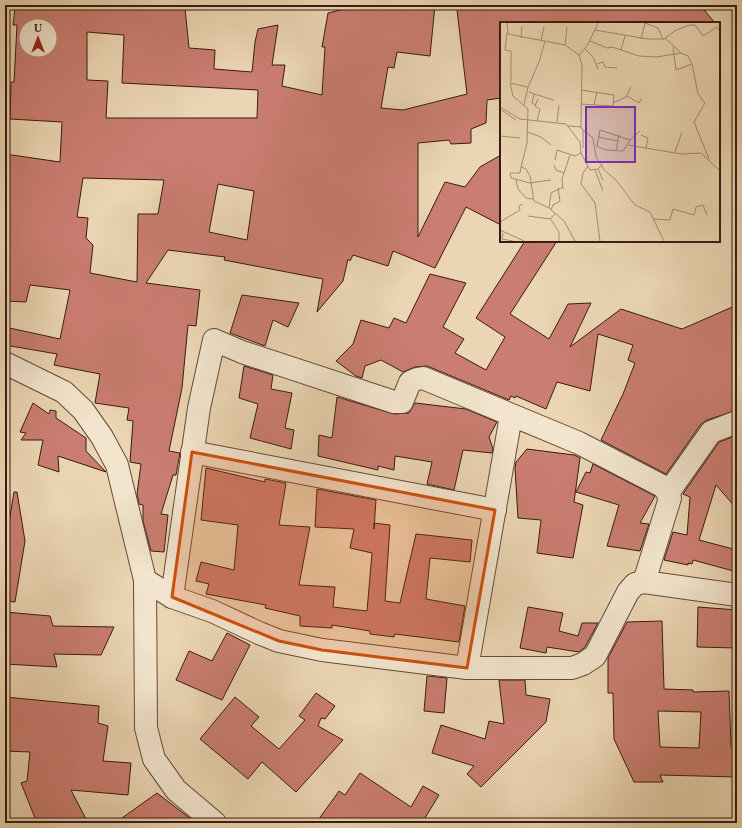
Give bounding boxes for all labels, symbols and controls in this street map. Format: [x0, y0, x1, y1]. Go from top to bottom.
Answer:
north arrow [18, 18, 58, 58]
text: U [34, 21, 43, 35]
inset map [500, 22, 720, 242]

